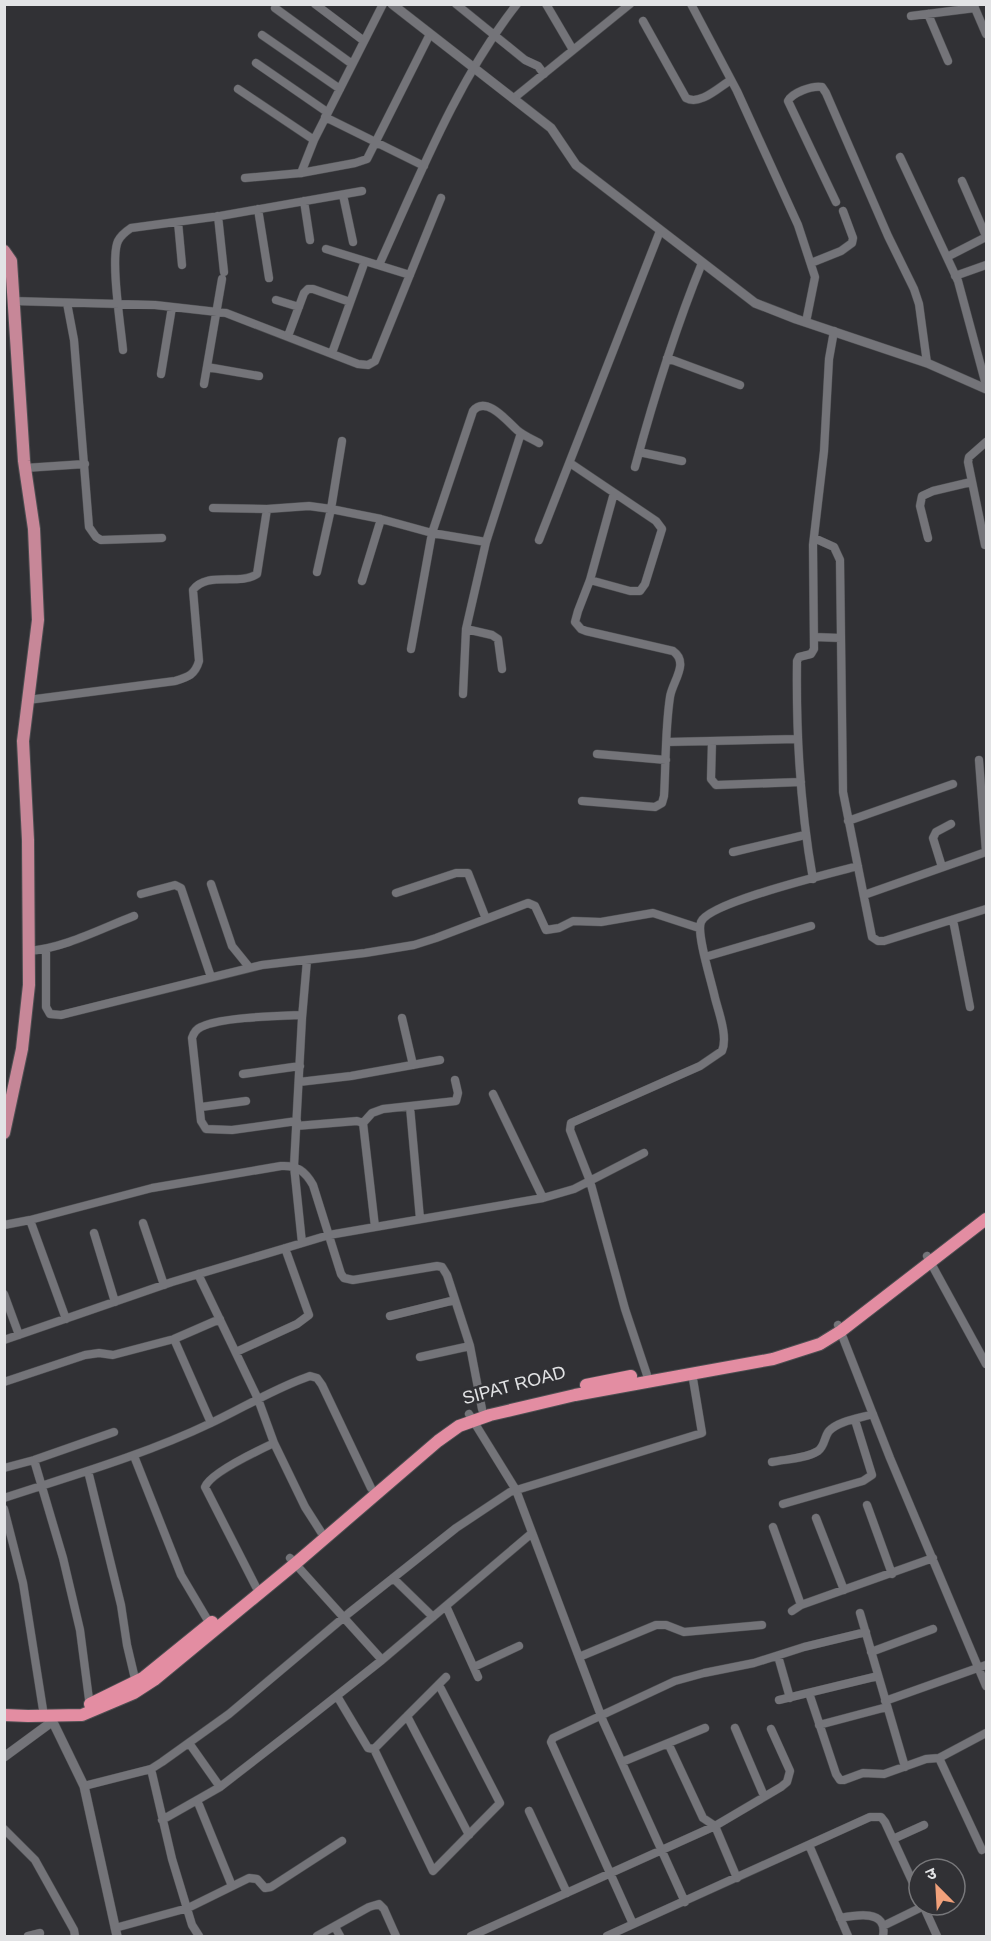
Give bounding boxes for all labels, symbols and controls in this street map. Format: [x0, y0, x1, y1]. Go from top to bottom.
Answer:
street label: SIPAT ROAD [460, 1362, 568, 1408]
north arrow [907, 1857, 967, 1917]
text: उ [923, 1864, 939, 1883]

